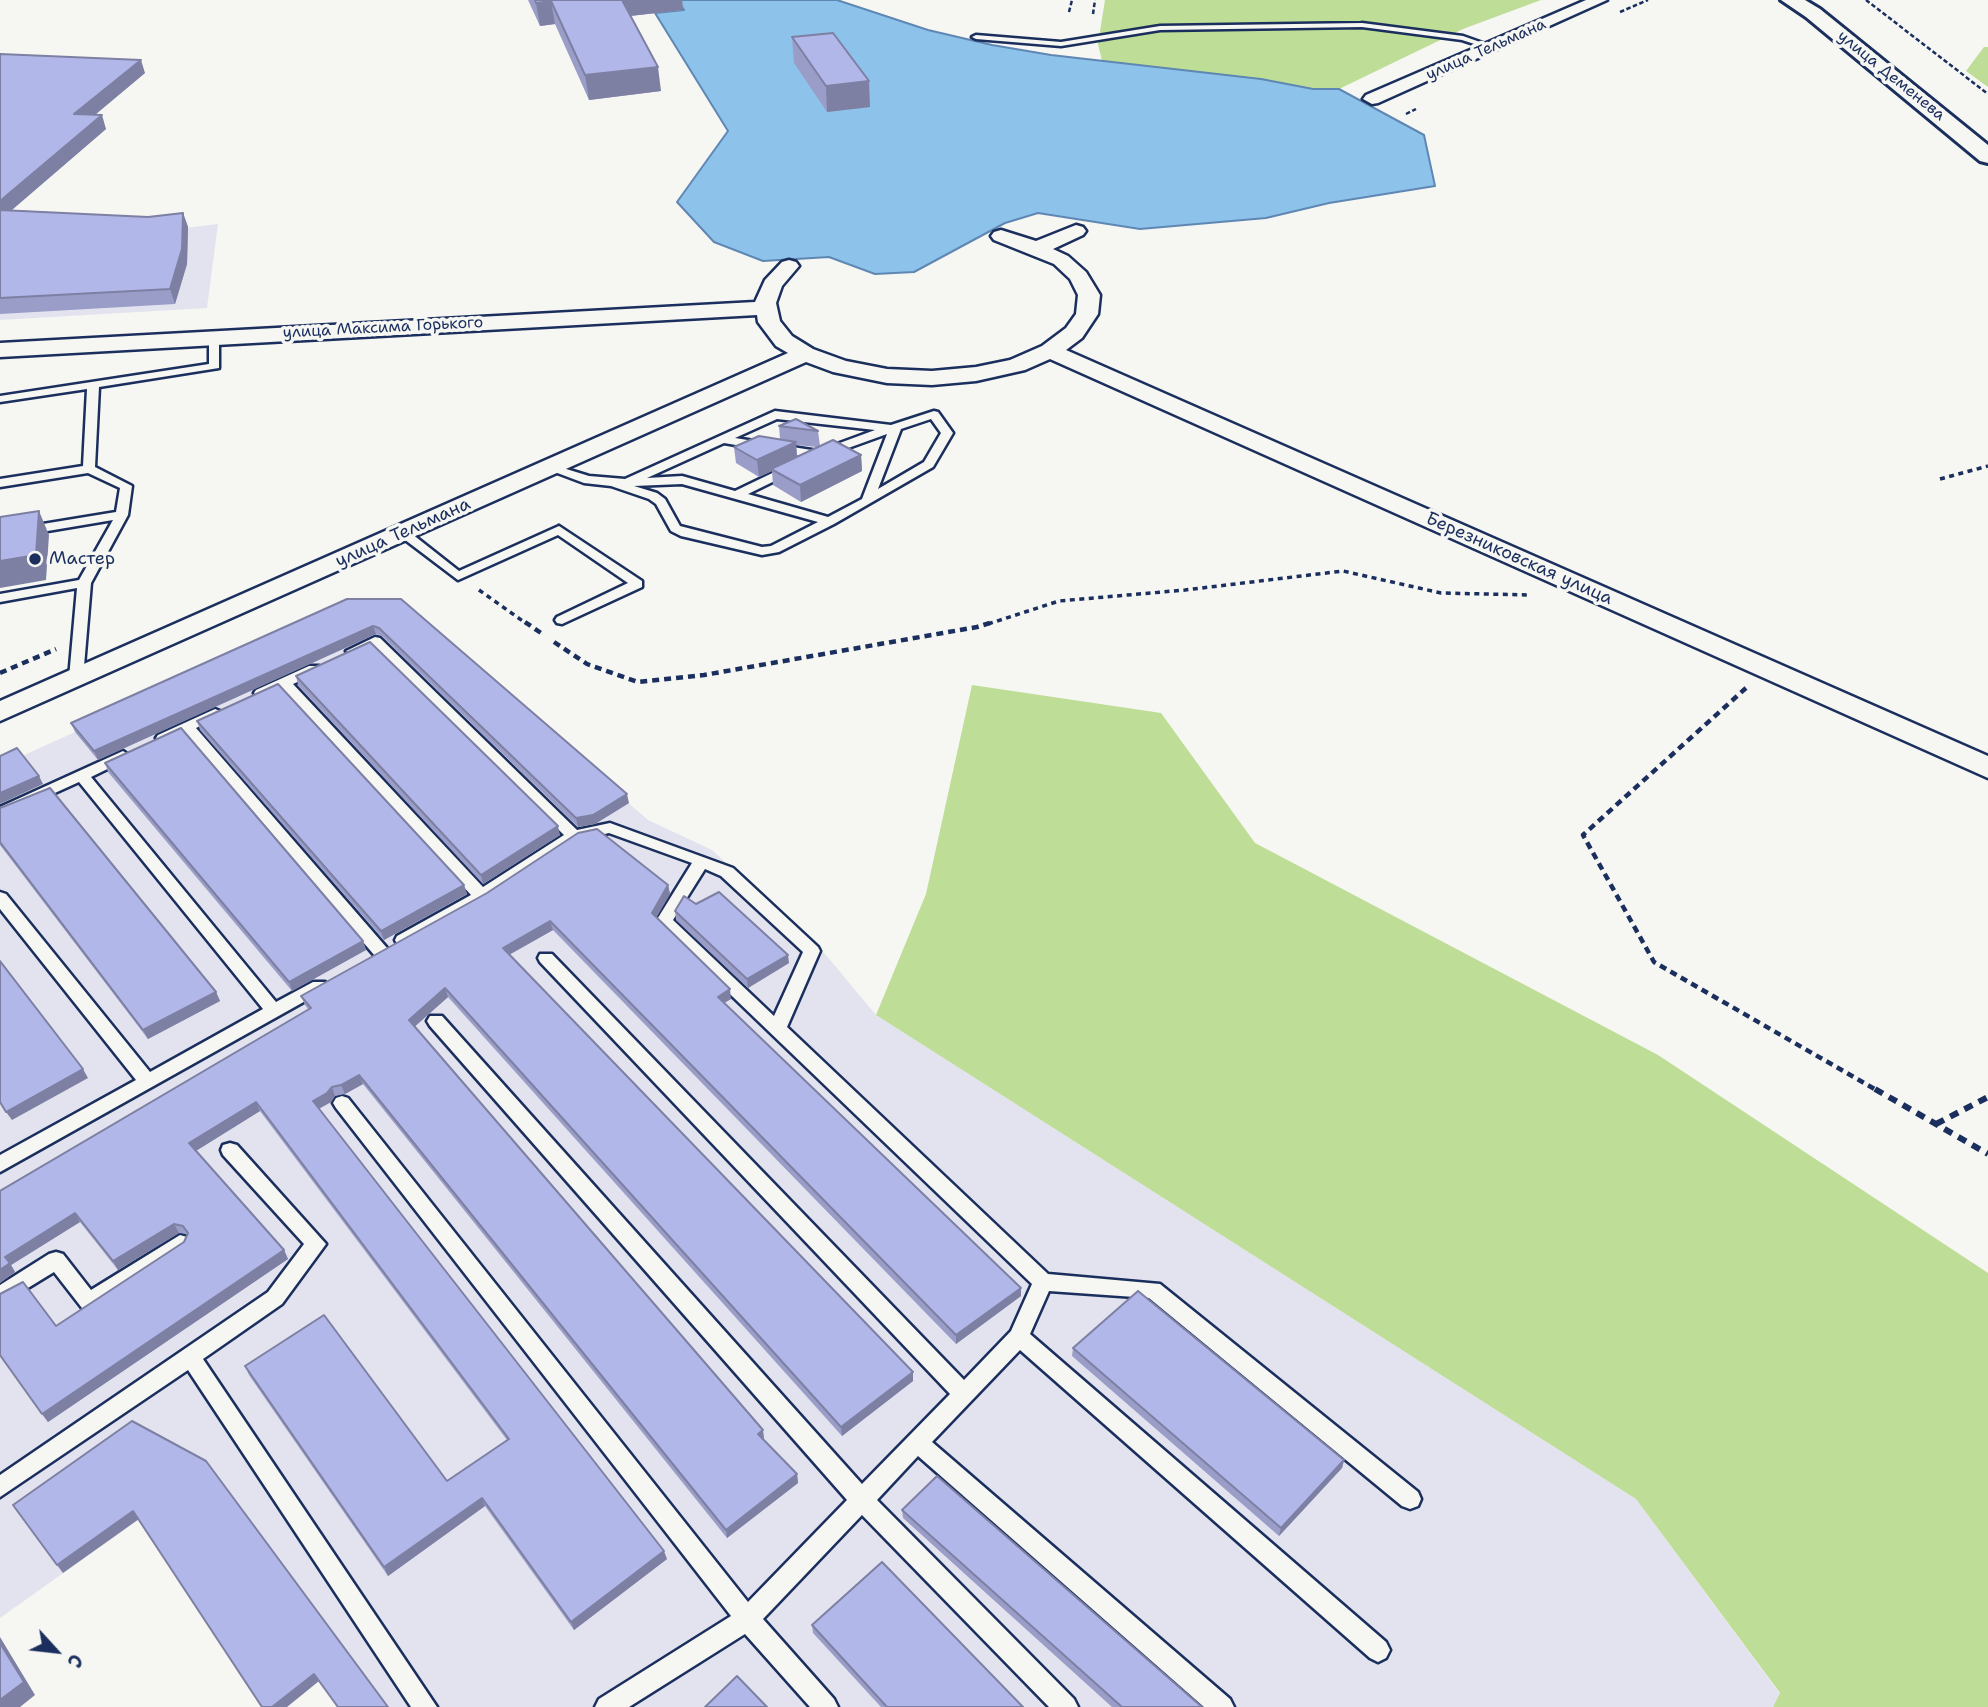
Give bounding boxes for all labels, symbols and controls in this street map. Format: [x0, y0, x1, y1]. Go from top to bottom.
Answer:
street label: улица Тельмана [1423, 15, 1549, 85]
street label: улица Деменева [1833, 27, 1949, 125]
street label: улица Максима Горького [282, 313, 484, 343]
street label: улица Тельмана [332, 494, 474, 572]
street label: Березниковская улица [1422, 508, 1616, 610]
place label: Мастер [49, 548, 115, 570]
marker: Мастер [27, 551, 43, 567]
north arrow [21, 1616, 91, 1686]
text: С [61, 1650, 89, 1672]

